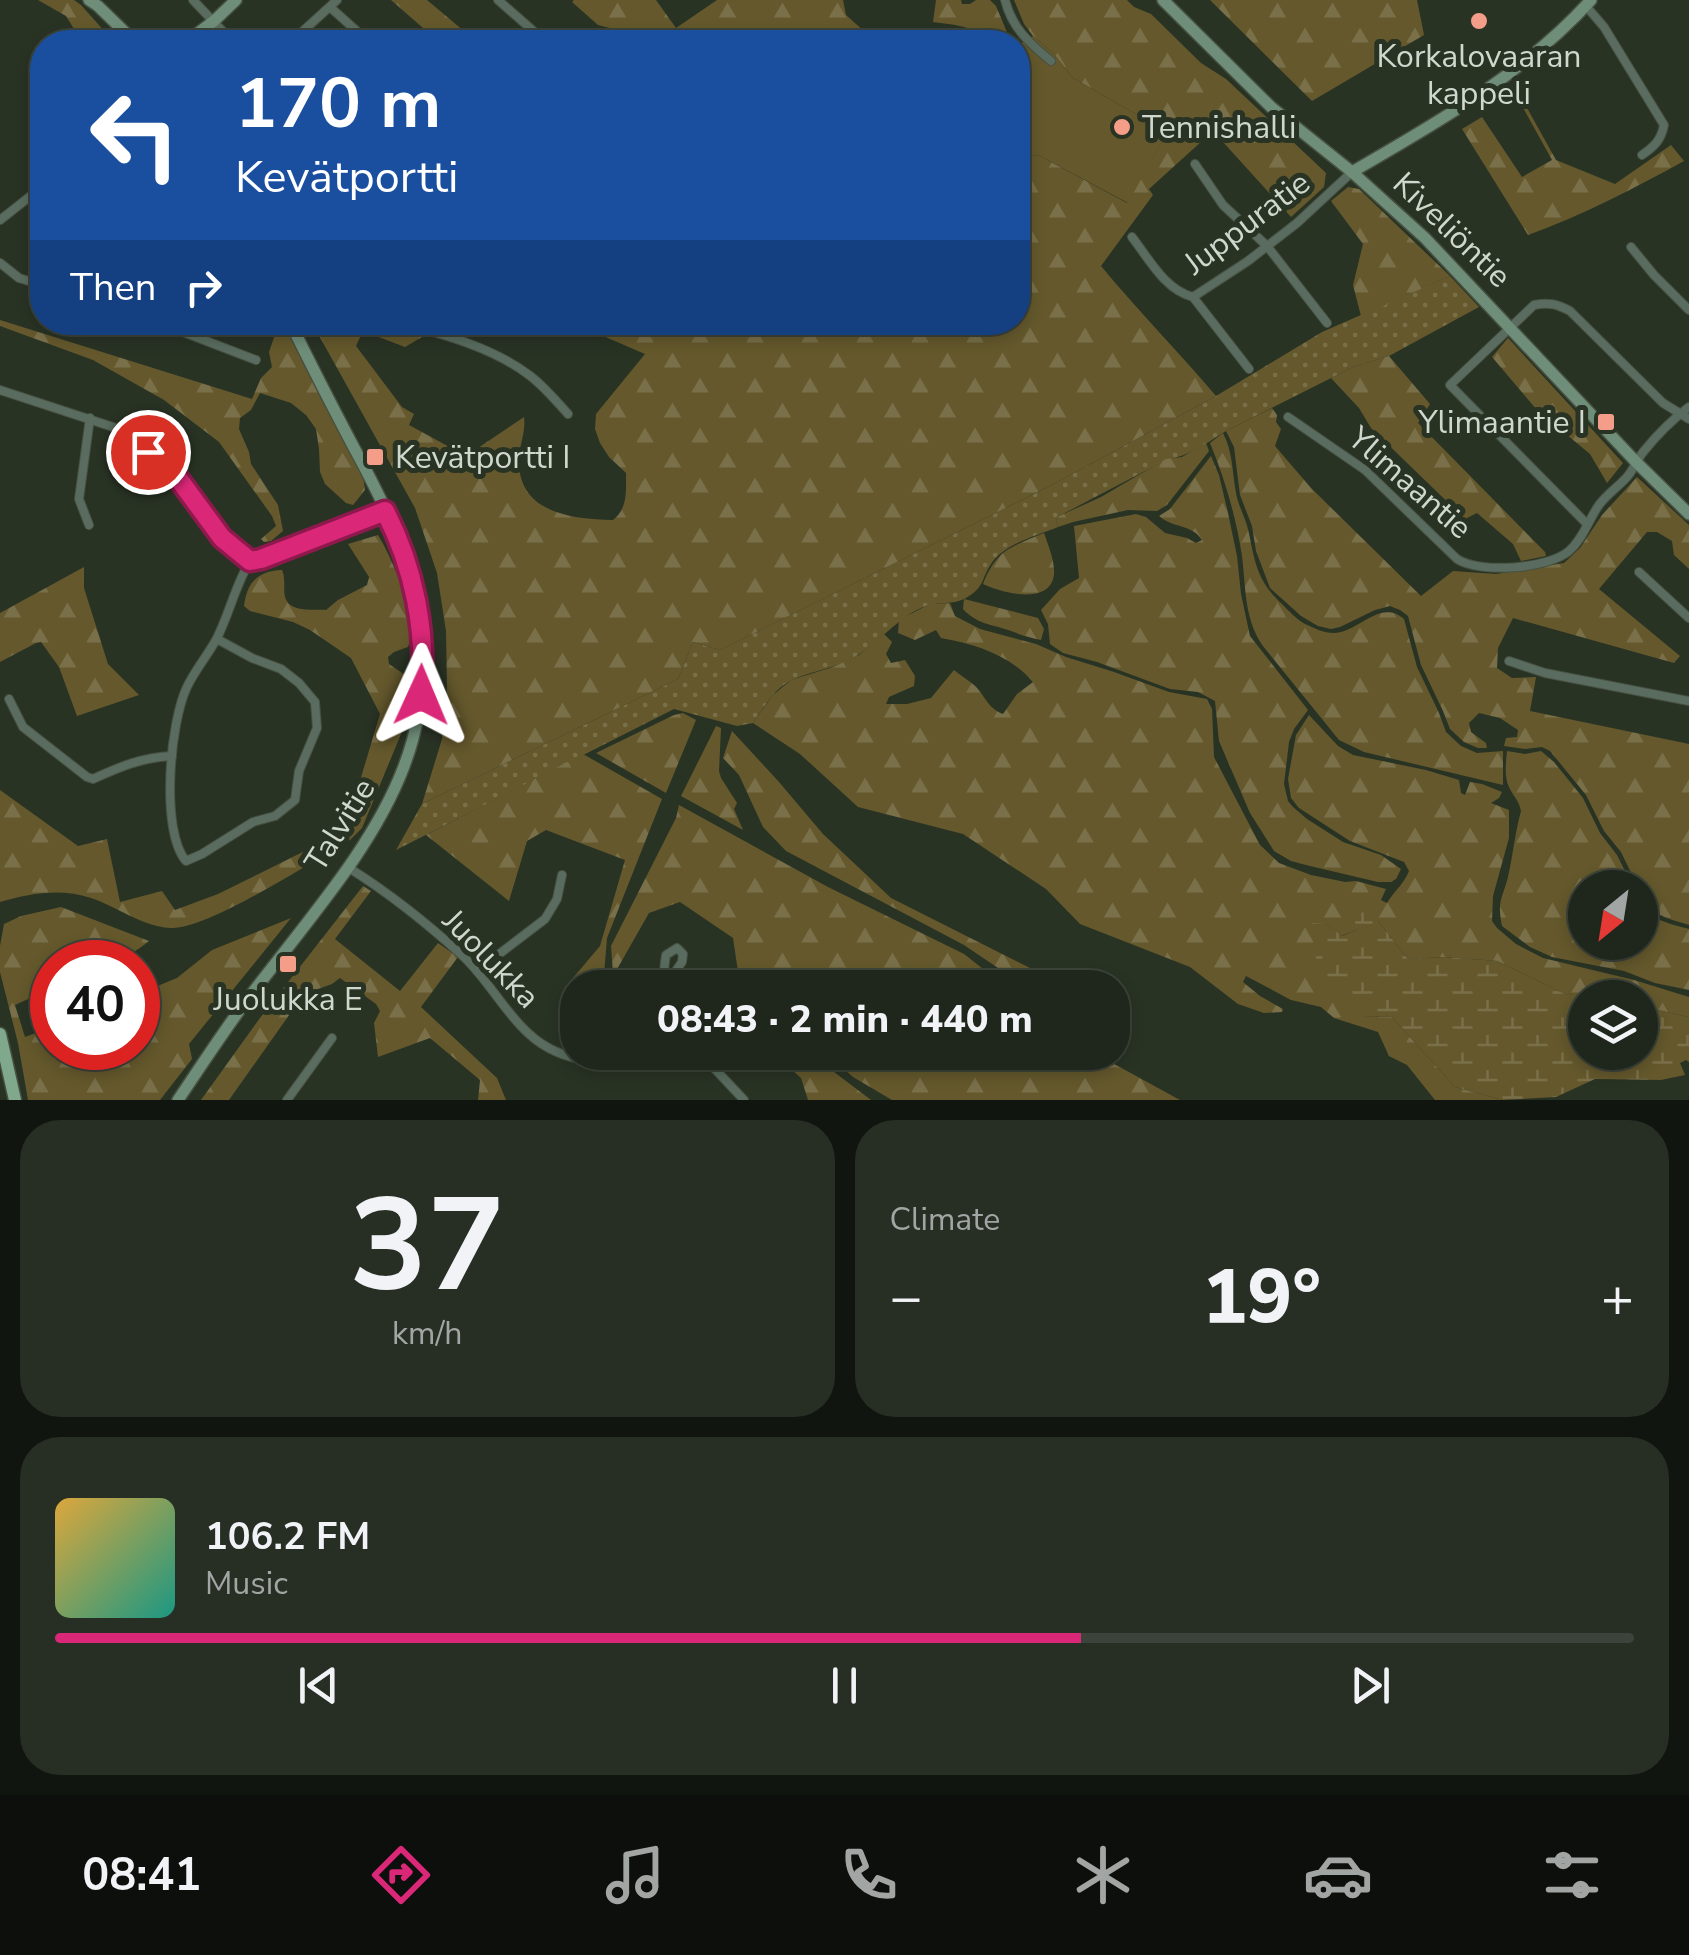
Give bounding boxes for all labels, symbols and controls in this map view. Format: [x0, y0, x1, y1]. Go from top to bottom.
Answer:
marker: Korkalovaaran kappeli [1468, 10, 1490, 32]
place label: Korkalovaaran kappeli [1376, 35, 1582, 115]
text: 170 m [235, 56, 441, 152]
icon: left [70, 70, 200, 200]
place label: Tennishalli [1142, 106, 1297, 149]
marker: Tennishalli [1111, 116, 1133, 138]
text: Kevätportti [235, 147, 459, 208]
street label: Juppuratie [1174, 161, 1319, 285]
street label: Kiveliöntie [1383, 163, 1521, 297]
icon: right [176, 260, 231, 315]
text: Then [70, 262, 156, 313]
place label: Ylimaantie I [1417, 401, 1586, 444]
pin [106, 410, 191, 495]
marker: Ylimaantie I [1595, 411, 1617, 433]
street label: Ylimaantie [1338, 417, 1481, 549]
icon: arrive [121, 425, 176, 480]
place label: Kevätportti I [395, 436, 570, 479]
marker: Kevätportti I [364, 446, 386, 468]
position arrow [369, 643, 473, 747]
street label: Talvitie [295, 770, 385, 880]
north arrow [1568, 870, 1658, 960]
map controls [1568, 870, 1658, 1070]
street label: Juolukka [432, 899, 549, 1018]
speed limit sign: 40 [30, 940, 160, 1070]
marker: Juolukka E [277, 953, 299, 975]
place label: Juolukka E [212, 978, 363, 1021]
button: layers [1568, 980, 1658, 1070]
text: 08:43 · 2 min · 440 m [657, 994, 1033, 1045]
text: 37 [349, 1158, 505, 1335]
text: Climate [890, 1198, 1000, 1241]
text: 19° [1202, 1246, 1321, 1348]
text: − [890, 1260, 923, 1335]
text: + [1601, 1260, 1634, 1335]
text: km/h [392, 1312, 463, 1355]
text: 106.2 FM [205, 1511, 370, 1562]
text: Music [205, 1562, 288, 1605]
icon: previous [291, 1658, 346, 1713]
icon: pause [817, 1658, 872, 1713]
icon: next [1343, 1658, 1398, 1713]
icon: directions [366, 1840, 436, 1910]
icon: music [600, 1840, 670, 1910]
icon: phone [834, 1840, 904, 1910]
icon: climate [1068, 1840, 1138, 1910]
icon: car [1303, 1840, 1373, 1910]
icon: filters [1537, 1840, 1607, 1910]
text: 08:41 [82, 1845, 201, 1906]

